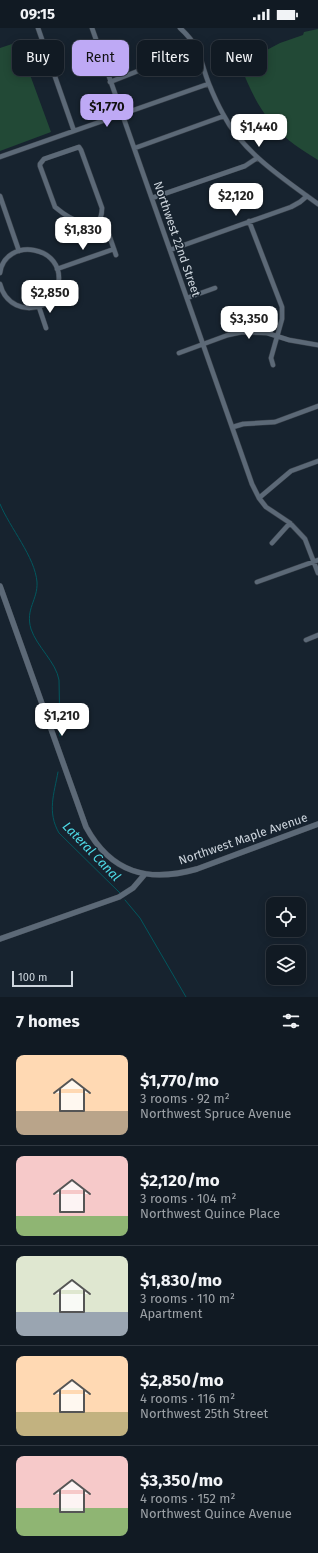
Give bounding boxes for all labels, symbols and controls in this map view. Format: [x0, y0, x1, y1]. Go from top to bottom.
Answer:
text: 09:15 [20, 5, 55, 23]
chip: Buy [12, 40, 64, 76]
chip: Rent [72, 40, 129, 76]
chip: Filters [137, 40, 203, 76]
chip: New [211, 40, 267, 76]
pin: $1,770 [74, 94, 140, 128]
text: $1,770 [89, 99, 125, 114]
pin: $1,440 [226, 114, 292, 148]
text: $1,440 [240, 119, 278, 134]
street label: Northwest 22nd Street [151, 179, 204, 299]
pin: $2,120 [203, 183, 269, 217]
text: $2,120 [218, 188, 254, 203]
pin: $1,830 [50, 217, 116, 251]
text: $1,830 [64, 222, 102, 237]
pin: $2,850 [17, 280, 83, 314]
text: $2,850 [31, 285, 69, 300]
pin: $3,350 [216, 306, 282, 340]
text: $3,350 [230, 311, 268, 326]
pin: $1,210 [29, 703, 95, 737]
text: $1,210 [44, 708, 80, 723]
street label: Northwest Maple Avenue [177, 810, 309, 868]
water label: Lateral Canal [60, 819, 124, 884]
map controls [266, 897, 306, 985]
button: locate [266, 897, 306, 937]
button: layers [266, 945, 306, 985]
scale bar [12, 969, 73, 988]
text: 100 m [18, 971, 47, 984]
icon: filters [280, 1010, 302, 1032]
text: 7 homes [16, 1011, 80, 1032]
text: $1,770/mo [140, 1070, 219, 1091]
icon: home [48, 1071, 96, 1119]
text: 3 rooms · 92 m² [140, 1091, 230, 1106]
text: Northwest Spruce Avenue [140, 1106, 291, 1121]
text: $2,120/mo [140, 1170, 220, 1191]
icon: home [48, 1172, 96, 1220]
text: 3 rooms · 104 m² [140, 1191, 237, 1206]
text: Northwest Quince Place [140, 1206, 280, 1221]
text: $1,830/mo [140, 1270, 222, 1291]
icon: home [48, 1272, 96, 1320]
text: 3 rooms · 110 m² [140, 1291, 235, 1306]
text: Apartment [140, 1306, 202, 1321]
text: $2,850/mo [140, 1370, 224, 1391]
icon: home [48, 1372, 96, 1420]
text: 4 rooms · 116 m² [140, 1391, 235, 1406]
text: Northwest 25th Street [140, 1406, 268, 1421]
text: $3,350/mo [140, 1470, 223, 1491]
icon: home [48, 1472, 96, 1520]
text: 4 rooms · 152 m² [140, 1491, 236, 1506]
text: Northwest Quince Avenue [140, 1506, 292, 1521]

